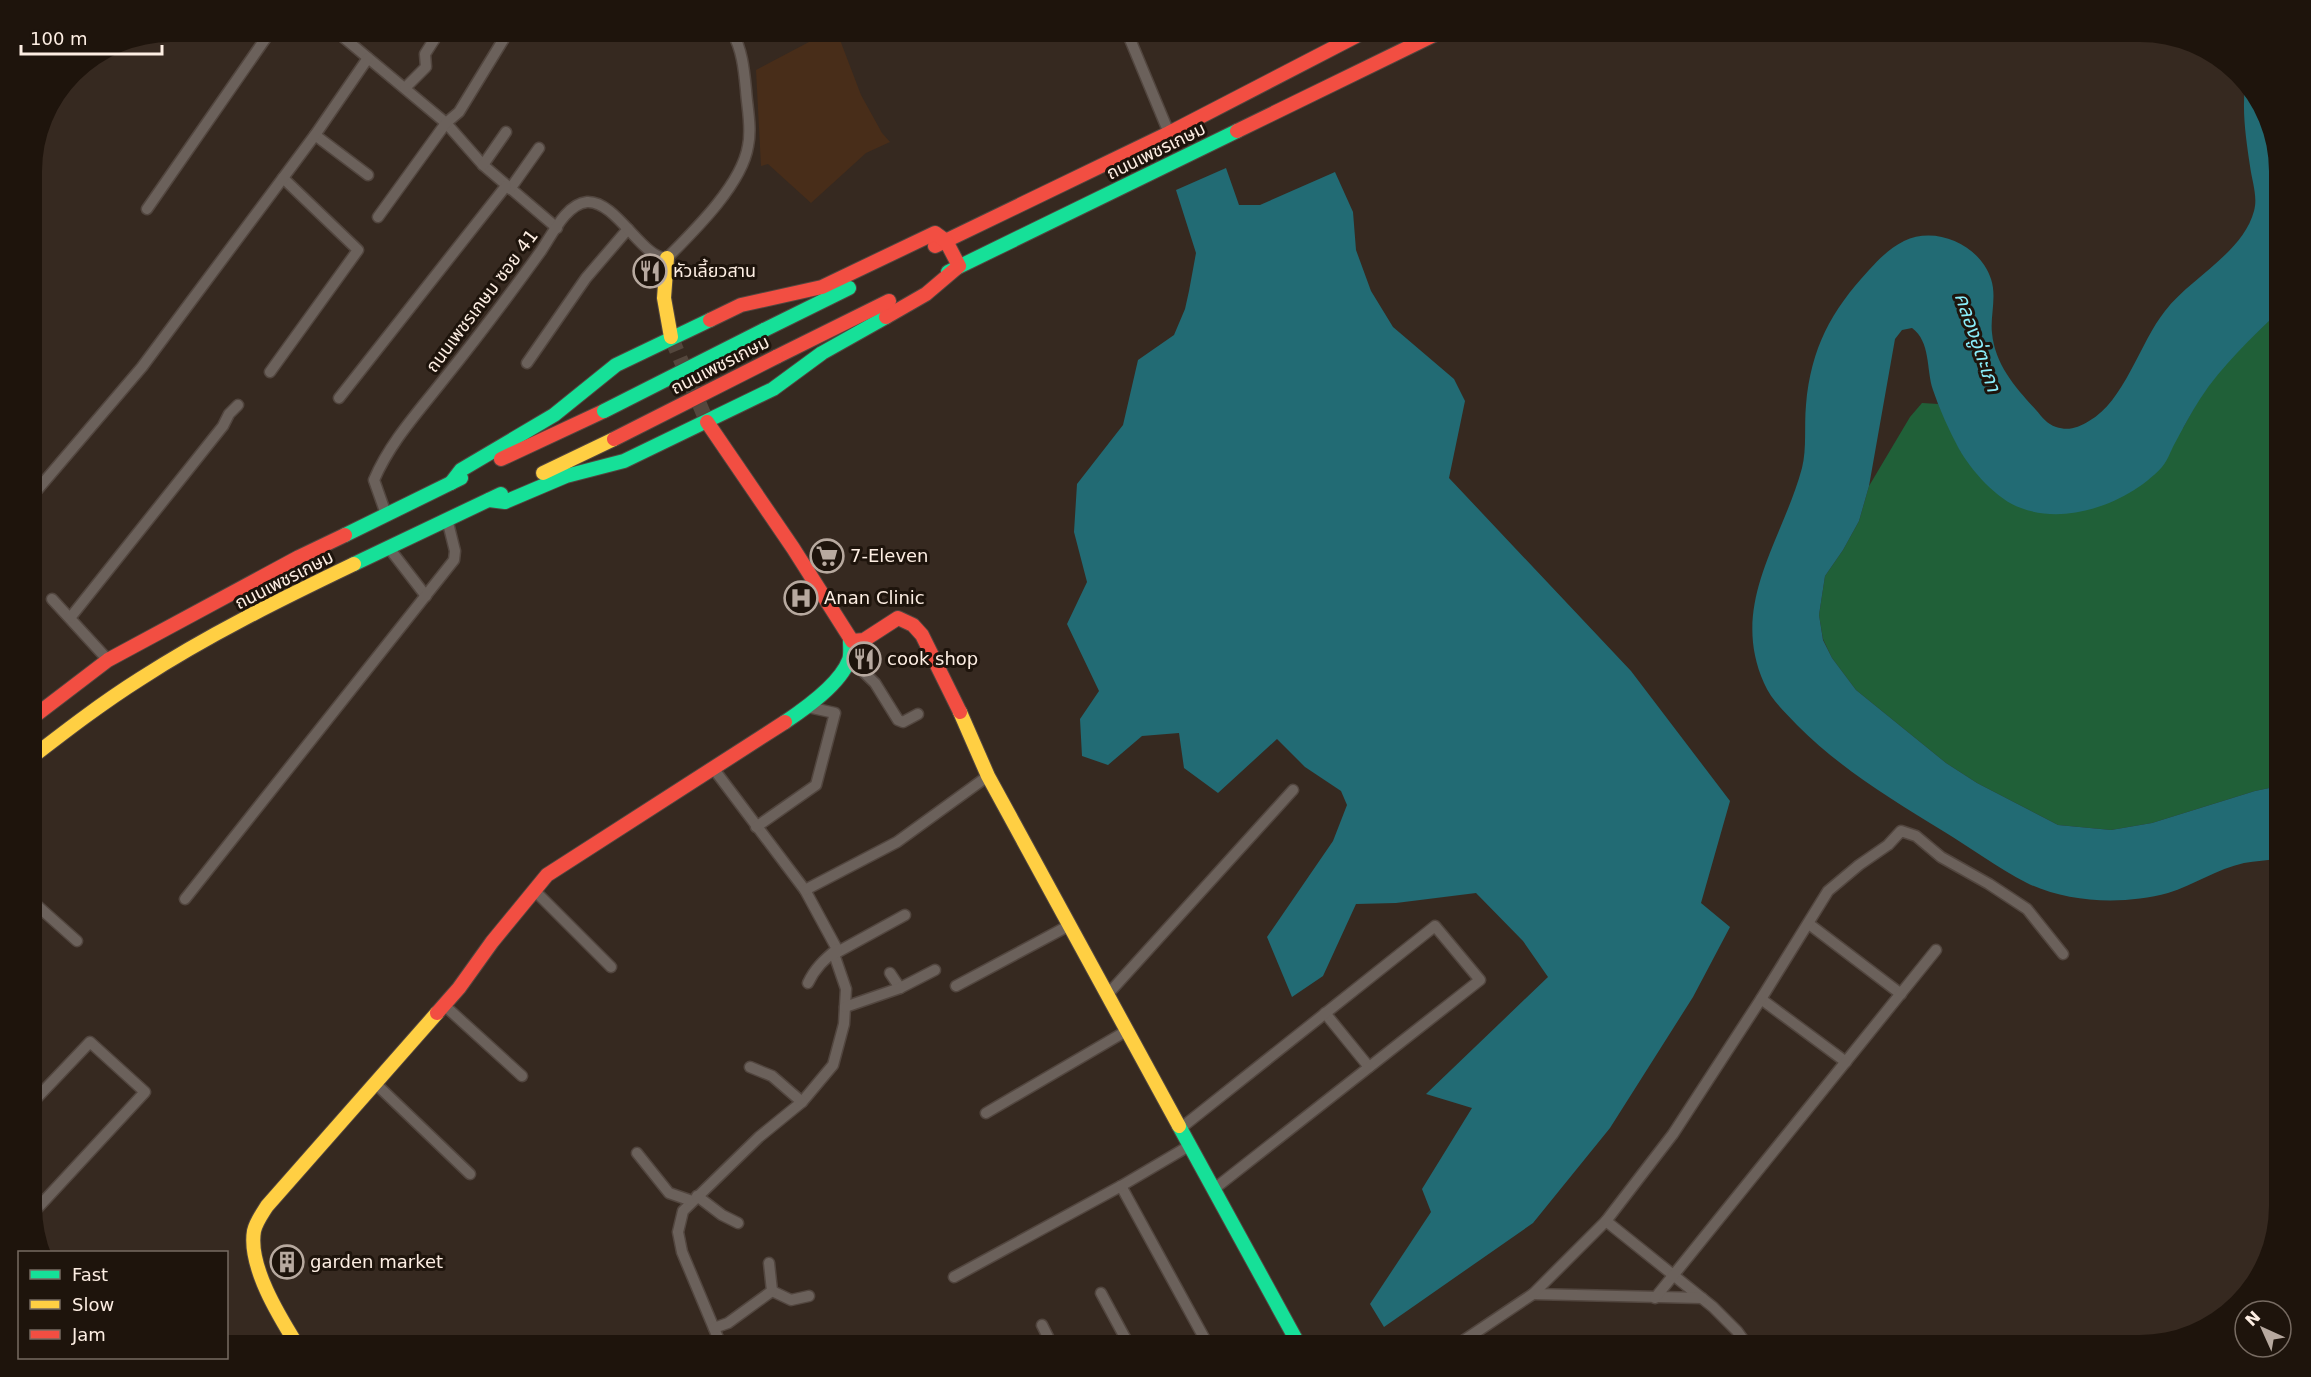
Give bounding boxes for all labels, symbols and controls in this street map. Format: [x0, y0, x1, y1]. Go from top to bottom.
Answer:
scale bar [21, 18, 162, 56]
text: 100 m [30, 28, 88, 49]
street label: ถนนเพชรเกษม [1103, 117, 1209, 184]
street label: ถนนเพชรเกษม ซอย 41 [421, 225, 542, 376]
restaurant icon: หัวเลี้ยวสาน [632, 253, 668, 289]
place label: หัวเลี้ยวสาน [673, 258, 756, 281]
water label: คลองอู่ตะเภา [1949, 289, 2006, 396]
street label: ถนนเพชรเกษม [667, 331, 773, 398]
supermarket icon: 7-Eleven [809, 538, 845, 574]
place label: 7-Eleven [850, 545, 929, 566]
street label: ถนนเพชรเกษม [231, 546, 337, 613]
hospital icon: Anan Clinic [783, 580, 819, 616]
place label: Anan Clinic [824, 587, 925, 608]
restaurant icon: cook shop [846, 641, 882, 677]
place label: cook shop [887, 648, 978, 669]
building icon: garden market [269, 1244, 305, 1280]
legend [18, 1251, 228, 1359]
place label: garden market [310, 1251, 443, 1272]
text: Fast [72, 1264, 108, 1285]
text: Slow [72, 1294, 114, 1315]
north arrow [2233, 1299, 2293, 1359]
text: N [2241, 1307, 2264, 1330]
text: Jam [71, 1324, 106, 1345]

